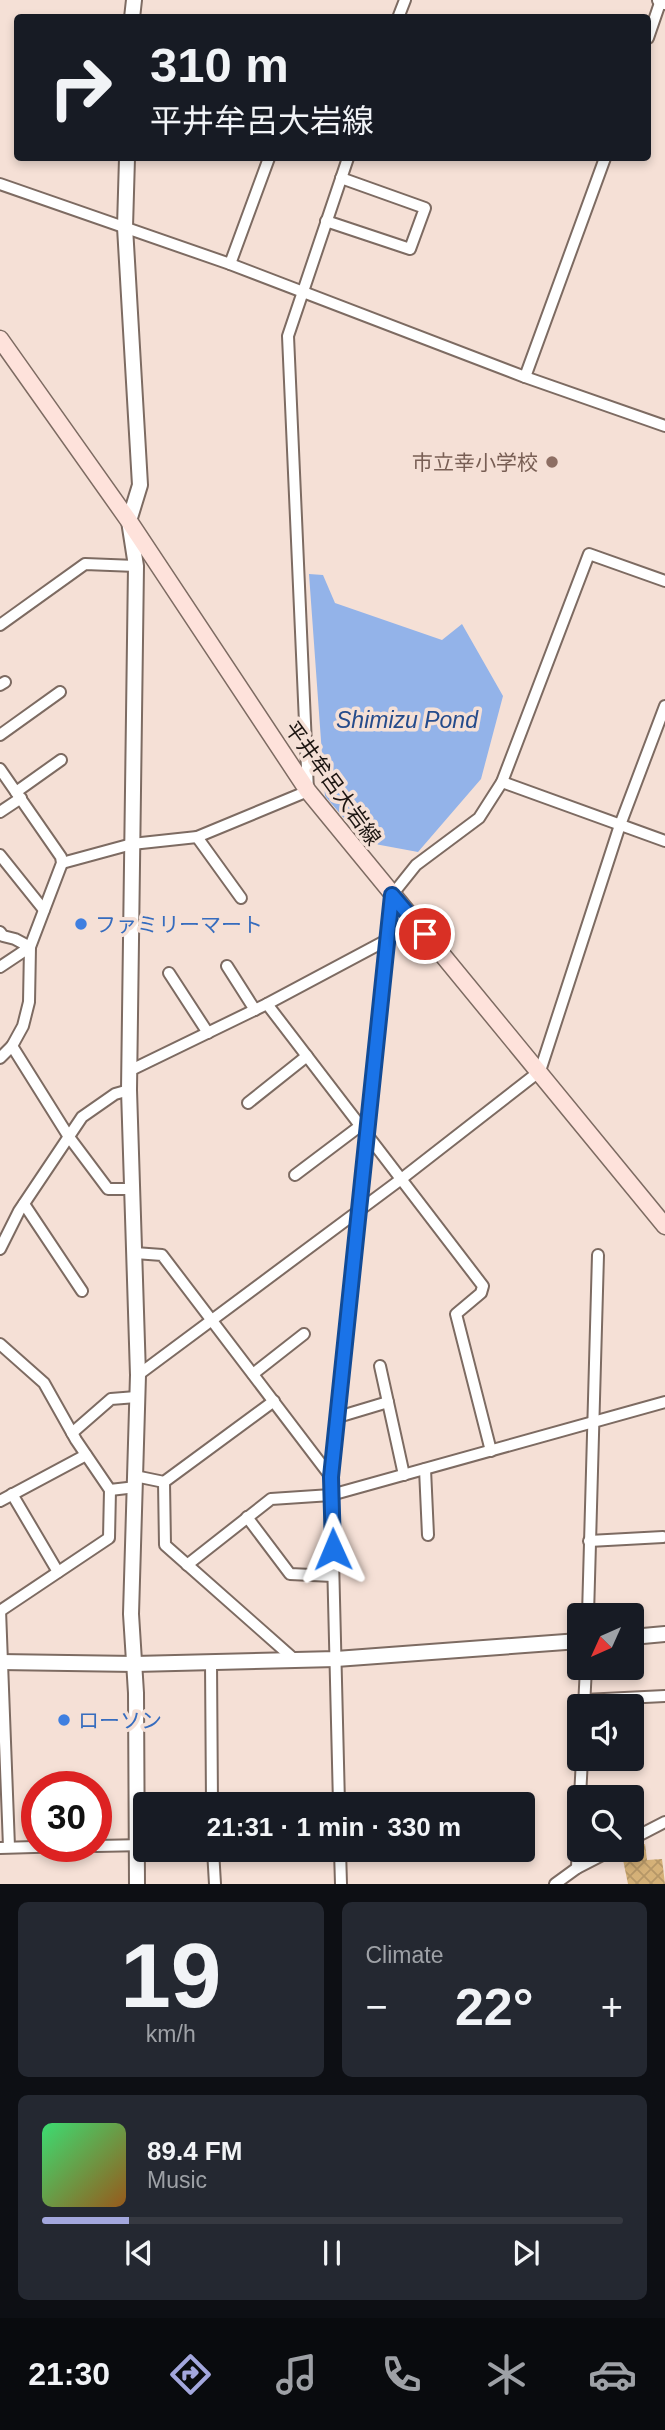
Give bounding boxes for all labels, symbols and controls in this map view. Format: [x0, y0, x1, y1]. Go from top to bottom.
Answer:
text: 310 m [150, 38, 289, 92]
icon: right [35, 42, 126, 133]
text: 平井牟呂大岩線 [150, 103, 374, 139]
place label: 市立幸小学校 [412, 451, 538, 474]
marker: 市立幸小学校 [544, 454, 560, 470]
water label: Shimizu Pond [336, 707, 479, 733]
street label: 平井牟呂大岩線 [280, 717, 386, 849]
pin [395, 904, 455, 964]
place label: ファミリーマート [95, 913, 263, 936]
icon: arrive [406, 915, 444, 953]
marker: ファミリーマート [73, 916, 89, 932]
position arrow [296, 1512, 370, 1586]
north arrow [567, 1603, 644, 1680]
map controls [567, 1603, 644, 1862]
button: sound [567, 1694, 644, 1771]
place label: ローソン [78, 1709, 162, 1732]
marker: ローソン [56, 1712, 72, 1728]
speed limit sign: 30 [21, 1771, 112, 1862]
button: search [567, 1785, 644, 1862]
text: 21:31 · 1 min · 330 m [207, 1812, 461, 1842]
text: 19 [120, 1925, 221, 2026]
text: Climate [366, 1942, 443, 1968]
text: 22° [455, 1978, 534, 2036]
text: − [366, 1986, 388, 2028]
text: + [601, 1986, 623, 2028]
text: km/h [146, 2021, 196, 2047]
text: 89.4 FM [147, 2136, 242, 2166]
text: Music [147, 2167, 207, 2193]
icon: previous [120, 2234, 158, 2272]
icon: pause [313, 2234, 351, 2272]
icon: next [507, 2234, 545, 2272]
icon: directions [166, 2350, 215, 2399]
icon: music [272, 2350, 321, 2399]
icon: phone [377, 2350, 426, 2399]
icon: climate [482, 2350, 531, 2399]
icon: car [588, 2350, 637, 2399]
text: 21:30 [28, 2356, 110, 2392]

